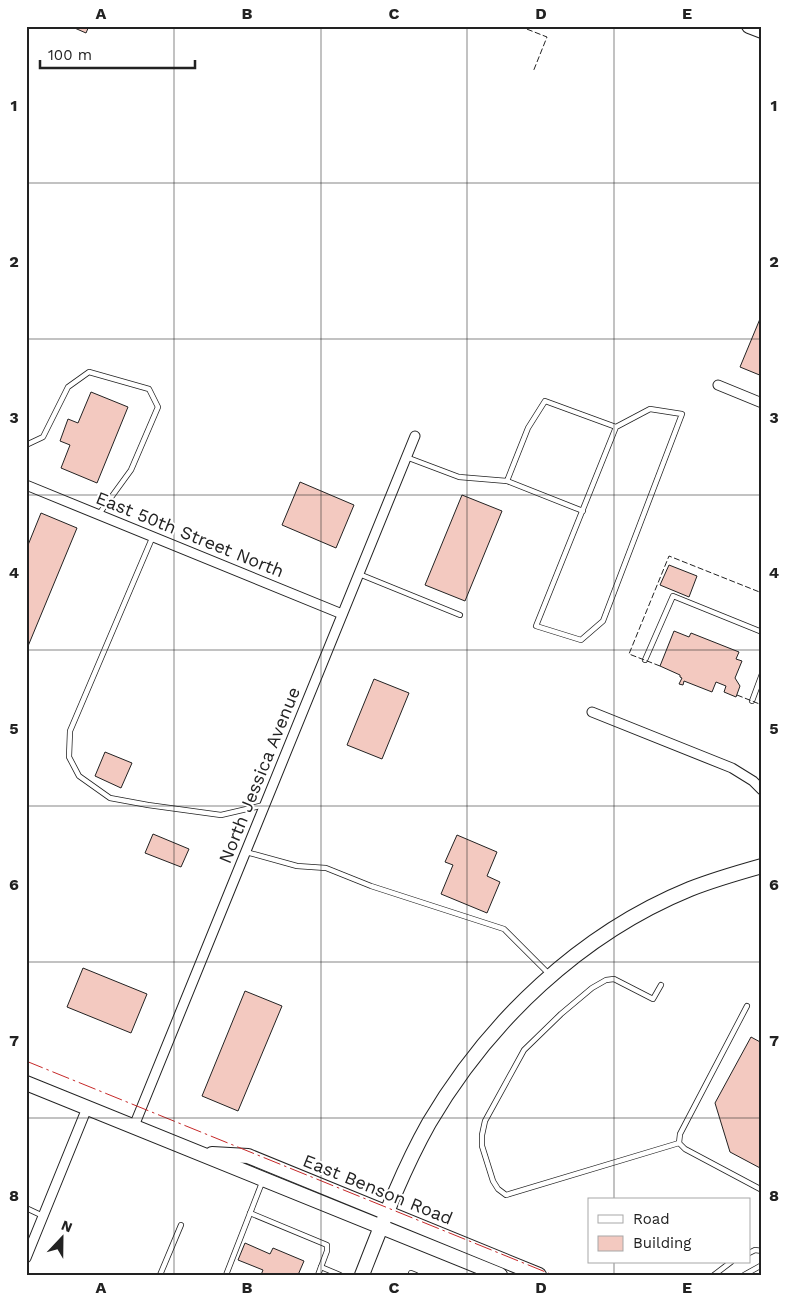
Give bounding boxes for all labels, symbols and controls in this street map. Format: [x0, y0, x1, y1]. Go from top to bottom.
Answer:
text: A [96, 4, 107, 23]
text: B [242, 4, 253, 23]
text: C [389, 4, 400, 23]
text: D [535, 4, 547, 23]
text: E [682, 4, 692, 23]
scale bar [40, 38, 195, 70]
text: 100 m [48, 46, 92, 64]
text: 1 [11, 96, 17, 115]
text: 1 [771, 96, 777, 115]
text: 2 [9, 252, 19, 271]
text: 2 [769, 252, 779, 271]
text: 3 [9, 408, 19, 427]
text: 3 [769, 408, 779, 427]
street label: East 50th Street North [93, 487, 287, 581]
text: 4 [9, 563, 19, 582]
text: 4 [769, 563, 779, 582]
street label: North Jessica Avenue [214, 684, 304, 866]
text: 5 [9, 719, 19, 738]
text: 5 [769, 719, 779, 738]
text: 6 [9, 875, 19, 894]
text: 6 [769, 875, 779, 894]
text: 7 [9, 1031, 19, 1050]
text: 7 [769, 1031, 779, 1050]
street label: East Benson Road [300, 1149, 456, 1229]
text: 8 [9, 1186, 19, 1205]
text: 8 [769, 1186, 779, 1205]
legend [588, 1198, 750, 1264]
text: Road [633, 1210, 670, 1228]
north arrow [38, 1214, 88, 1264]
text: N [59, 1217, 75, 1235]
text: Building [633, 1234, 691, 1252]
text: A [96, 1278, 107, 1297]
text: B [242, 1278, 253, 1297]
text: C [389, 1278, 400, 1297]
text: D [535, 1278, 547, 1297]
text: E [682, 1278, 692, 1297]

